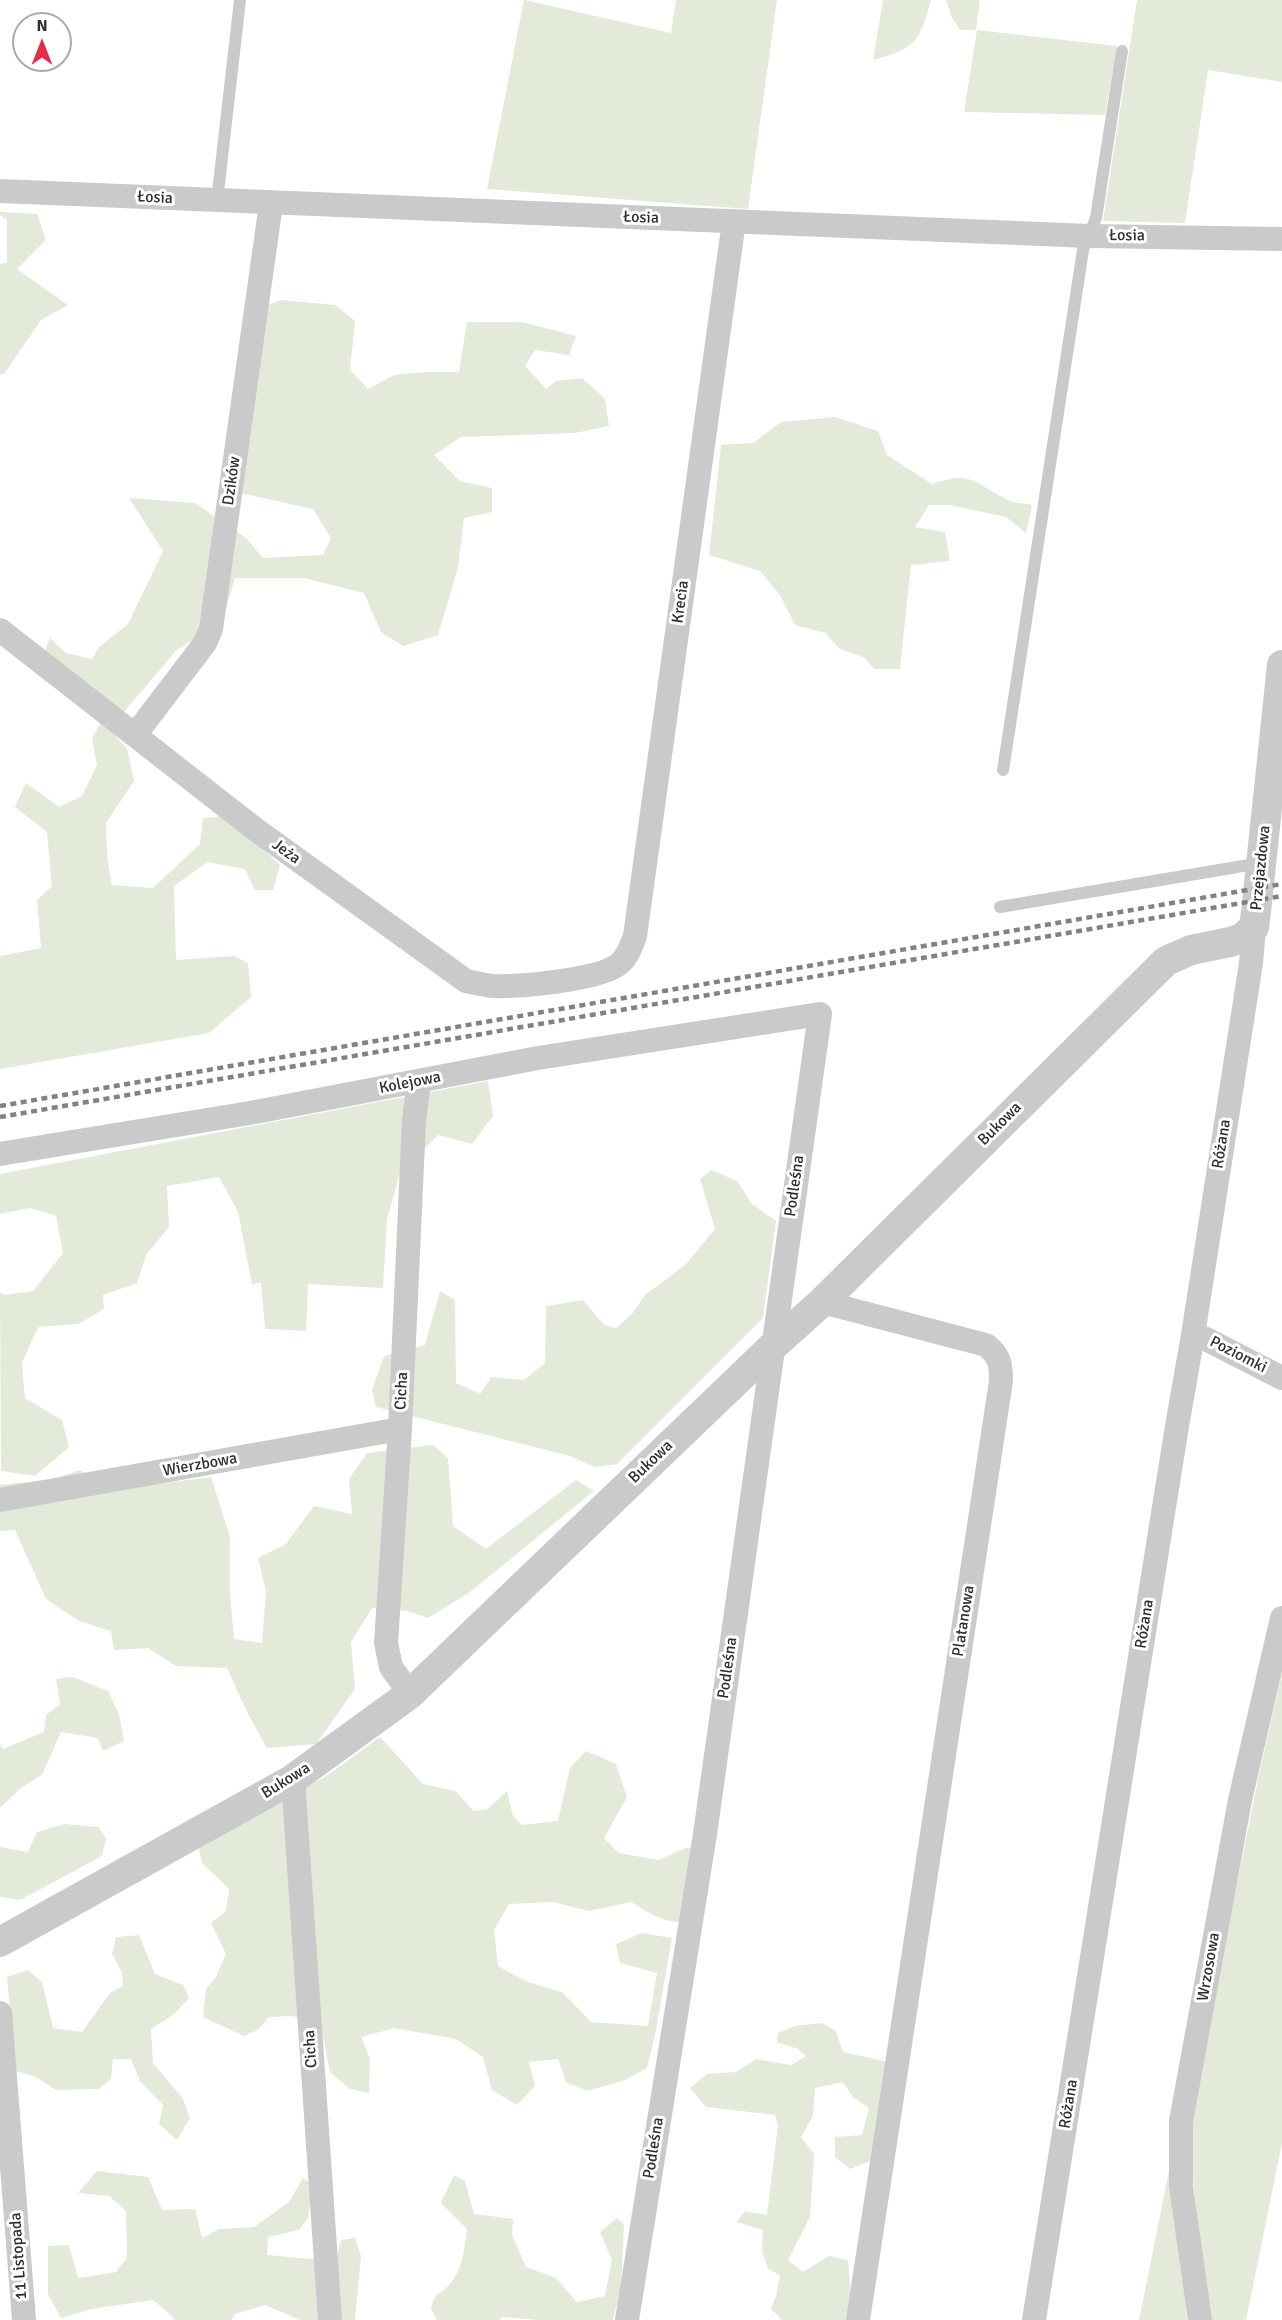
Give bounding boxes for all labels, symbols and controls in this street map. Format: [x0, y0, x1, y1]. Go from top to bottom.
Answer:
north arrow [12, 12, 72, 72]
text: N [36, 16, 48, 36]
street label: Łosia [137, 187, 173, 209]
street label: Łosia [623, 208, 659, 228]
street label: Łosia [1109, 226, 1145, 246]
street label: Dzików [219, 455, 245, 507]
street label: Krecia [668, 579, 694, 625]
street label: Przejazdowa [1247, 824, 1275, 912]
street label: Jeża [268, 835, 304, 869]
street label: Kolejowa [378, 1068, 442, 1098]
street label: Bukowa [974, 1098, 1026, 1150]
street label: Różana [1209, 1118, 1235, 1170]
street label: Podleśna [781, 1154, 809, 1218]
street label: Poziomki [1206, 1332, 1270, 1378]
street label: Cicha [391, 1371, 413, 1411]
street label: Bukowa [625, 1436, 677, 1488]
street label: Wierzbowa [161, 1449, 239, 1481]
street label: Platanowa [949, 1584, 979, 1658]
street label: Różana [1132, 1598, 1158, 1650]
street label: Podleśna [714, 1636, 742, 1700]
street label: Bukowa [258, 1759, 314, 1803]
street label: Wrzosowa [1194, 1931, 1224, 2003]
street label: Cicha [300, 2029, 322, 2069]
street label: Różana [1056, 2078, 1082, 2130]
street label: Podleśna [640, 2116, 668, 2180]
street label: 11 Listopada [6, 2212, 32, 2300]

